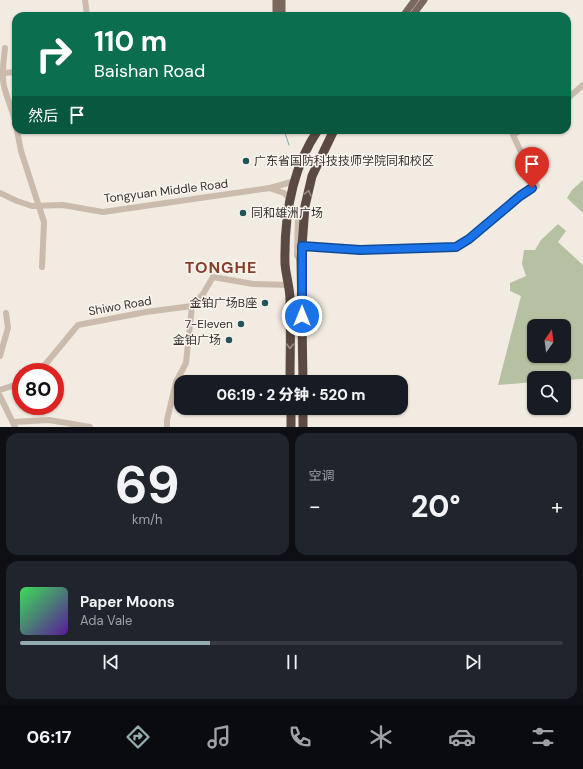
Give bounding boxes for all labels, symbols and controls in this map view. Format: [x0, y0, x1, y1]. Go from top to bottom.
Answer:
text: 110 m [94, 23, 167, 60]
icon: right [28, 28, 80, 80]
text: Baishan Road [94, 59, 205, 83]
icon: arrive [66, 104, 88, 126]
text: 然后 [28, 106, 58, 126]
pin [515, 147, 549, 188]
place label: 广东省国防科技技师学院同和校区 [254, 153, 434, 169]
icon: arrive [521, 153, 543, 175]
marker: 广东省国防科技技师学院同和校区 [241, 156, 251, 166]
street label: Tongyuan Middle Road [103, 175, 229, 207]
one-way arrow [303, 190, 311, 197]
place label: 同和雄洲广场 [251, 205, 323, 221]
marker: 同和雄洲广场 [238, 208, 248, 218]
district label: TONGHE [185, 257, 257, 278]
street label: Shiwo Road [87, 293, 153, 319]
place label: 金铂广场B座 [190, 295, 257, 311]
position arrow [281, 295, 323, 337]
marker: 金铂广场B座 [260, 298, 270, 308]
place label: 7-Eleven [185, 316, 233, 332]
marker: 7-Eleven [236, 319, 246, 329]
north arrow [527, 319, 571, 363]
map controls [527, 319, 571, 415]
place label: 金铂广场 [173, 332, 221, 348]
marker: 金铂广场 [224, 335, 234, 345]
one-way arrow [286, 343, 294, 349]
speed limit sign: 80 [12, 363, 64, 415]
button: search [527, 371, 571, 415]
text: 06:19 · 2 分钟 · 520 m [216, 385, 366, 405]
text: 69 [115, 451, 180, 519]
text: 空调 [309, 467, 335, 484]
text: 20° [411, 487, 460, 526]
text: − [309, 492, 321, 521]
text: + [551, 492, 563, 521]
text: km/h [132, 511, 163, 528]
text: Paper Moons [80, 592, 175, 612]
text: Ada Vale [80, 612, 132, 629]
icon: previous [100, 651, 122, 673]
icon: pause [281, 651, 303, 673]
icon: next [462, 651, 484, 673]
icon: directions [124, 723, 152, 751]
icon: music [205, 723, 233, 751]
icon: phone [286, 723, 314, 751]
icon: climate [367, 723, 395, 751]
icon: car [448, 723, 476, 751]
icon: filters [529, 723, 557, 751]
text: 06:17 [26, 725, 71, 749]

